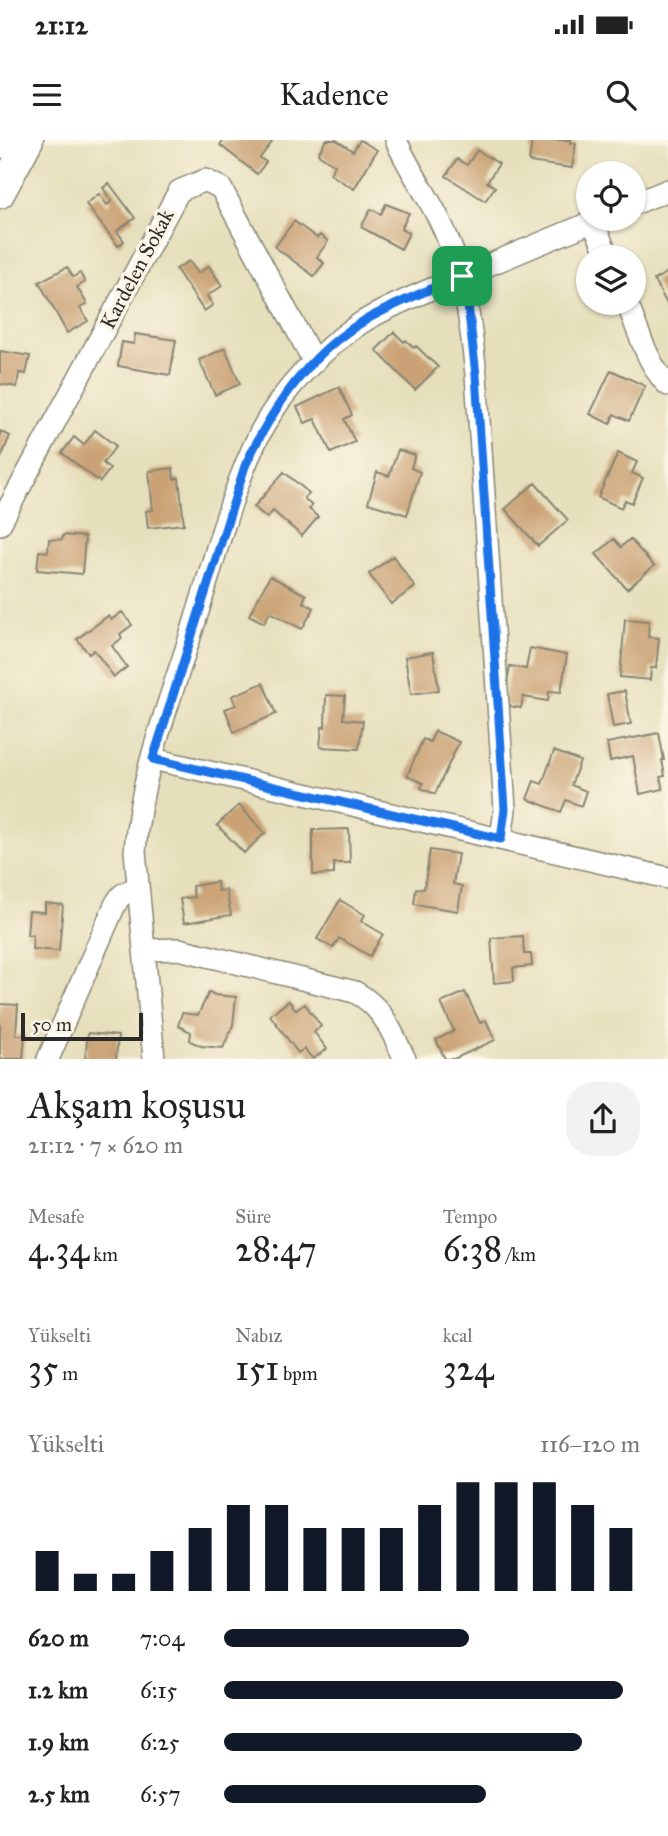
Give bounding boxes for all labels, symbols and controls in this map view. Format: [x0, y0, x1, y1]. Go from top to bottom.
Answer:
text: 21:12 [35, 9, 88, 41]
text: Kadence [279, 75, 389, 114]
icon: menu [28, 76, 66, 114]
icon: search [602, 76, 640, 114]
map controls [576, 161, 646, 315]
button: locate [576, 161, 646, 231]
street label: Kardelen Sokak [94, 204, 180, 333]
button: layers [576, 245, 646, 315]
pin [432, 246, 492, 306]
icon: arrive [443, 257, 481, 295]
scale bar [21, 1010, 144, 1042]
text: 50 m [32, 1013, 72, 1036]
text: Akşam koşusu [28, 1082, 246, 1128]
button: share [566, 1082, 640, 1156]
text: 21:12 · 7 × 620 m [28, 1131, 183, 1159]
text: Mesafe [28, 1205, 84, 1228]
text: Süre [235, 1205, 271, 1228]
text: Tempo [443, 1205, 497, 1228]
text: 4.34 [28, 1228, 89, 1271]
text: 28:47 [235, 1228, 317, 1271]
text: 6:38 [443, 1228, 502, 1271]
text: km [89, 1243, 118, 1266]
text: /km [502, 1243, 536, 1266]
text: Yükselti [28, 1324, 91, 1347]
text: Nabız [235, 1324, 282, 1347]
text: kcal [443, 1324, 473, 1347]
text: 35 [28, 1347, 58, 1390]
text: 151 [235, 1347, 279, 1390]
text: 324 [443, 1347, 493, 1390]
text: m [58, 1362, 78, 1385]
text: bpm [279, 1362, 318, 1385]
text: Yükselti [28, 1430, 104, 1458]
text: 116–120 m [540, 1430, 640, 1458]
text: 620 m [28, 1624, 89, 1652]
text: 7:04 [140, 1624, 184, 1652]
text: 1.2 km [28, 1676, 88, 1704]
text: 6:15 [140, 1676, 177, 1704]
text: 1.9 km [28, 1728, 89, 1756]
text: 6:25 [140, 1728, 179, 1756]
text: 2.5 km [28, 1780, 90, 1808]
text: 6:57 [140, 1780, 181, 1808]

